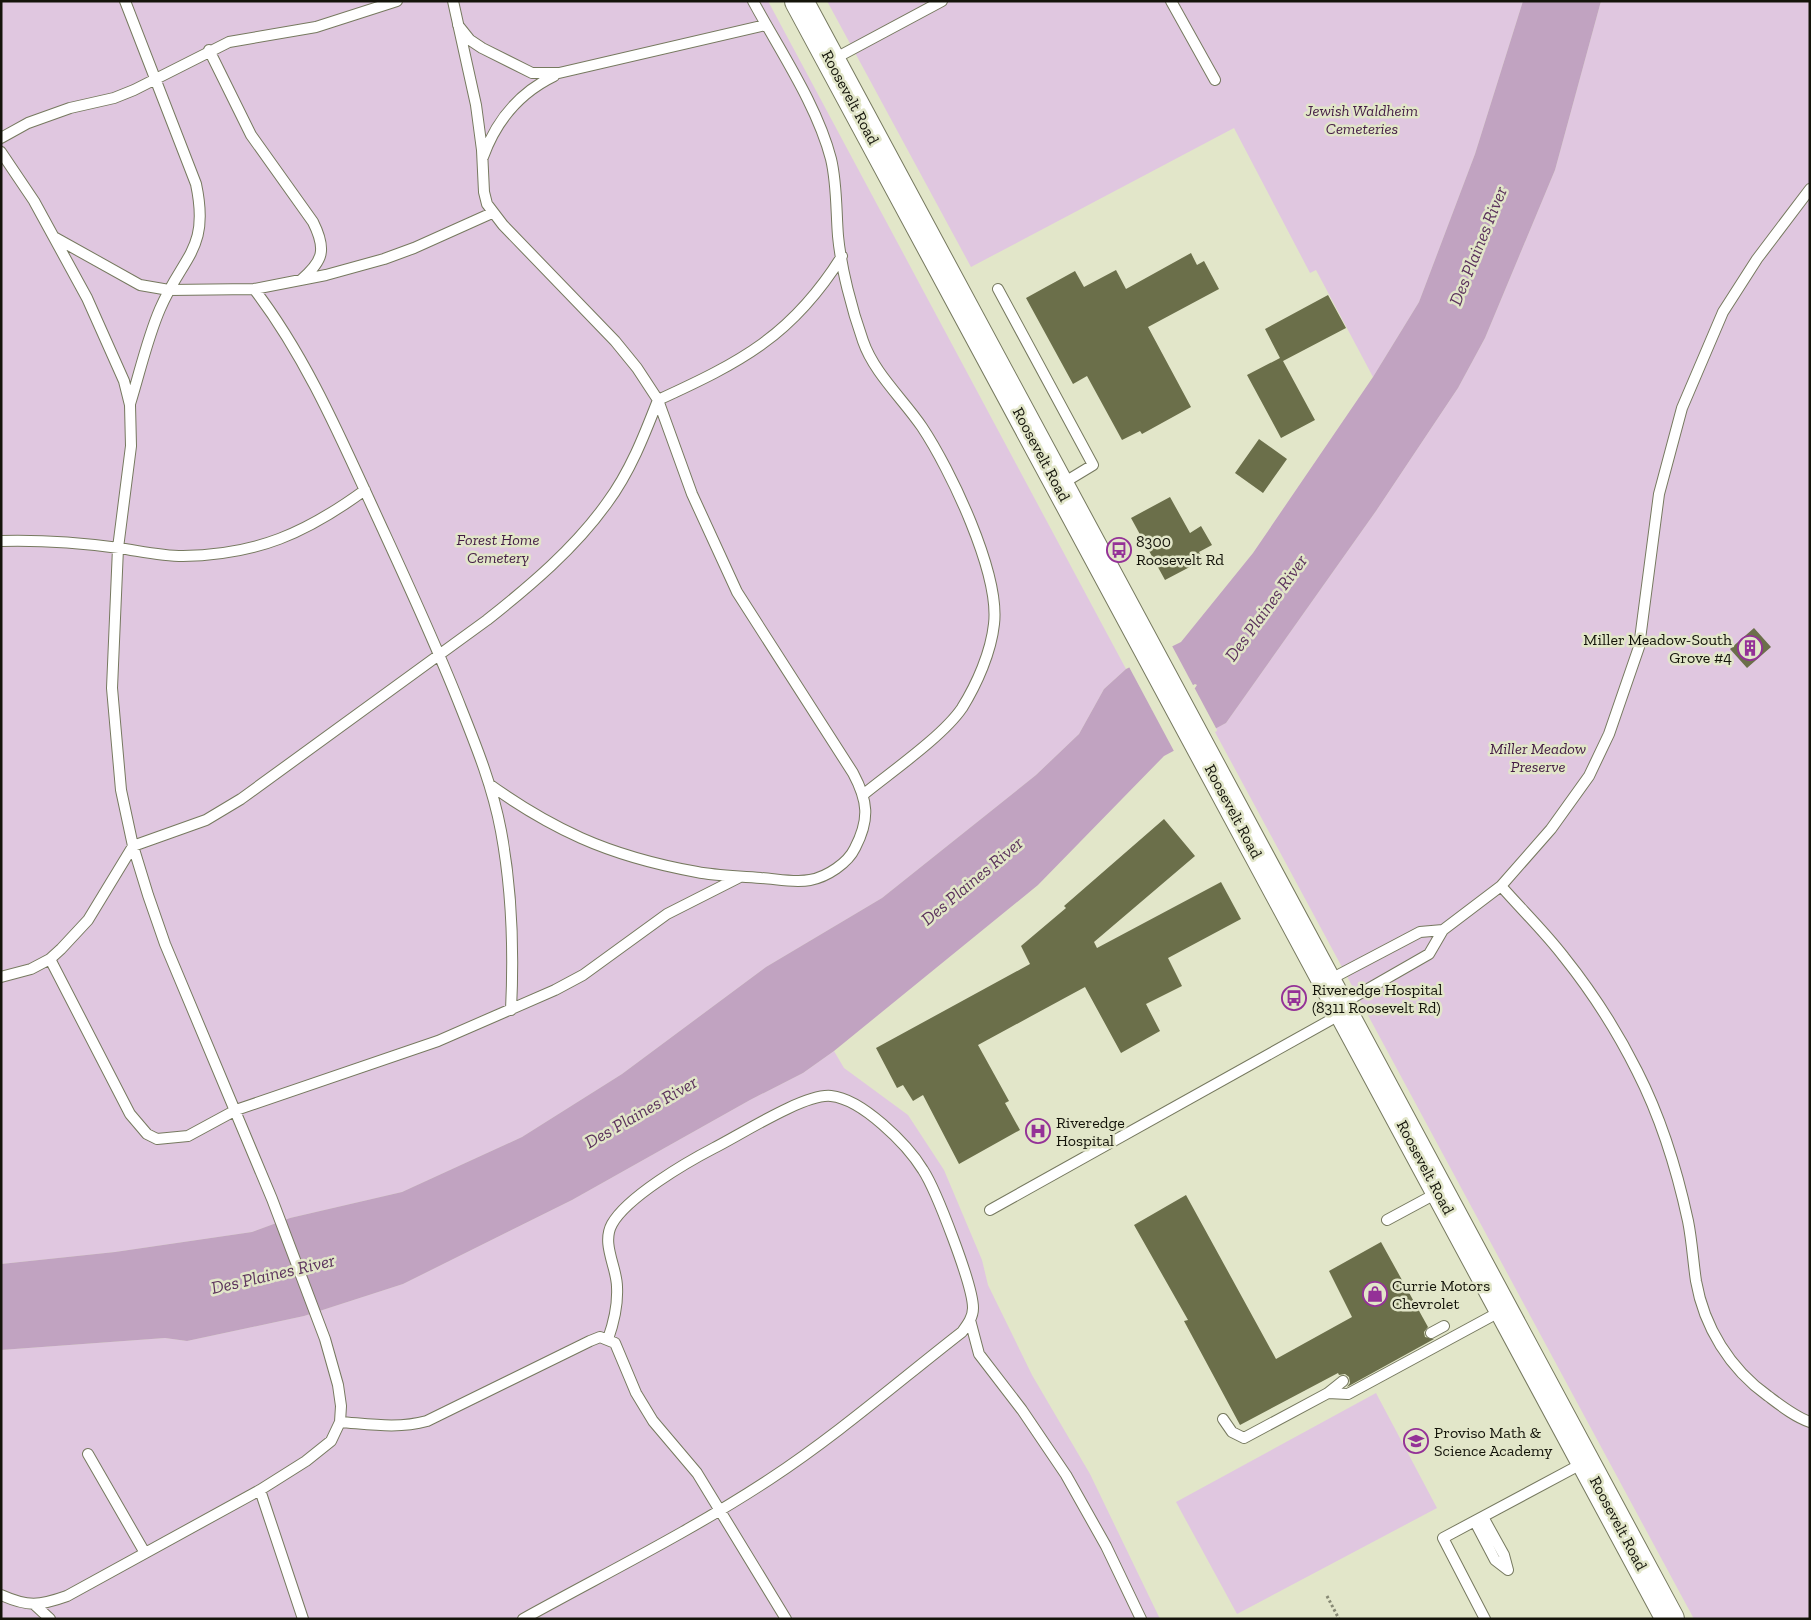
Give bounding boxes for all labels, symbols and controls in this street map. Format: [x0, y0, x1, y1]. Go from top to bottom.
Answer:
street label: Roosevelt Road [818, 47, 883, 148]
park label: Jewish Waldheim Cemeteries [1305, 101, 1419, 138]
water label: Des Plaines River [1444, 183, 1512, 309]
street label: Roosevelt Road [1009, 404, 1074, 505]
park label: Forest Home Cemetery [457, 530, 539, 567]
place label: 8300 Roosevelt Rd [1136, 532, 1224, 569]
bus stop icon: 8300 Roosevelt Rd [1106, 537, 1132, 563]
water label: Des Plaines River [1220, 550, 1312, 666]
place label: Miller Meadow-South Grove #4 [1583, 630, 1732, 667]
building icon: Miller Meadow-South Grove #4 [1737, 635, 1763, 661]
park label: Miller Meadow Preserve [1490, 739, 1586, 776]
street label: Roosevelt Road [1201, 761, 1266, 862]
water label: Des Plaines River [917, 831, 1028, 930]
place label: Riveredge Hospital (8311 Roosevelt Rd) [1312, 980, 1443, 1017]
bus stop icon: Riveredge Hospital (8311 Roosevelt Rd) [1281, 985, 1307, 1011]
water label: Des Plaines River [581, 1071, 702, 1153]
place label: Riveredge Hospital [1056, 1113, 1125, 1150]
street label: Roosevelt Road [1393, 1117, 1458, 1218]
hospital icon: Riveredge Hospital [1025, 1118, 1051, 1144]
water label: Des Plaines River [209, 1249, 338, 1299]
place label: Currie Motors Chevrolet [1392, 1276, 1490, 1313]
shop icon: Currie Motors Chevrolet [1362, 1281, 1388, 1307]
place label: Proviso Math & Science Academy [1434, 1423, 1553, 1460]
school or university icon: Proviso Math & Science Academy [1403, 1428, 1429, 1454]
street label: Roosevelt Road [1586, 1473, 1651, 1574]

